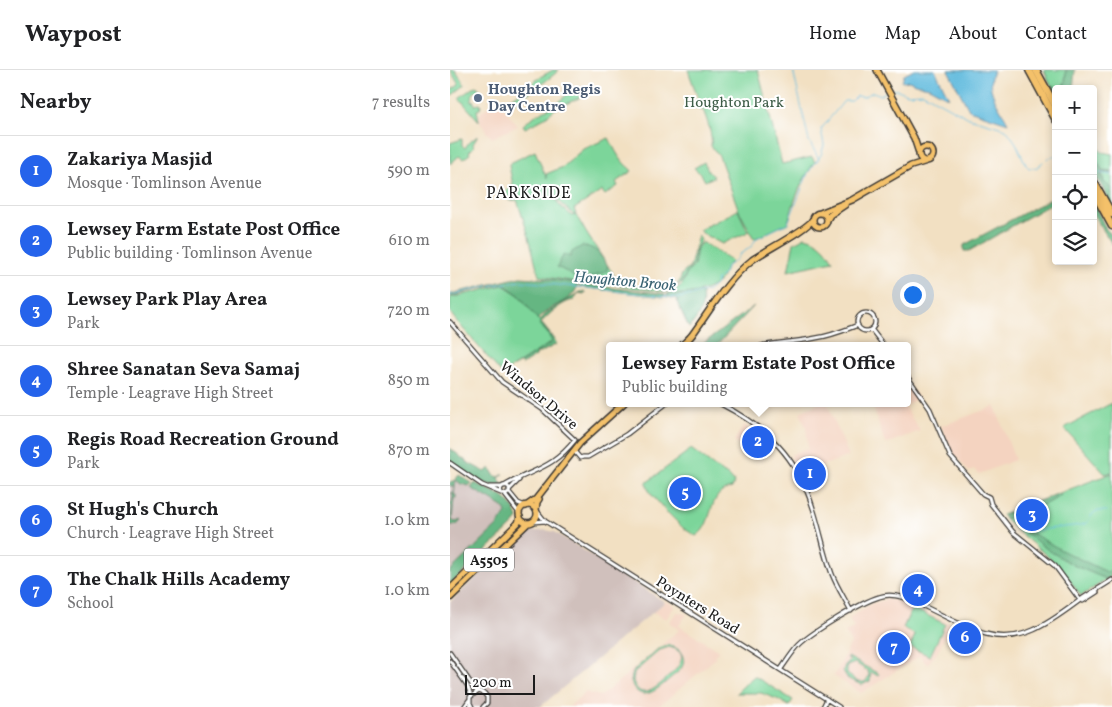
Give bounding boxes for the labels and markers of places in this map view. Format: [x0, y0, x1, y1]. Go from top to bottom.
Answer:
place label: Houghton Regis Day Centre [488, 80, 601, 118]
marker: Houghton Regis Day Centre [472, 92, 484, 104]
pin: 2 [742, 423, 774, 461]
pin: 1 [794, 455, 826, 493]
pin: 5 [669, 474, 701, 512]
pin: 3 [1016, 496, 1048, 534]
pin: 4 [902, 571, 934, 609]
pin: 6 [949, 619, 981, 657]
pin: 7 [878, 629, 910, 667]

